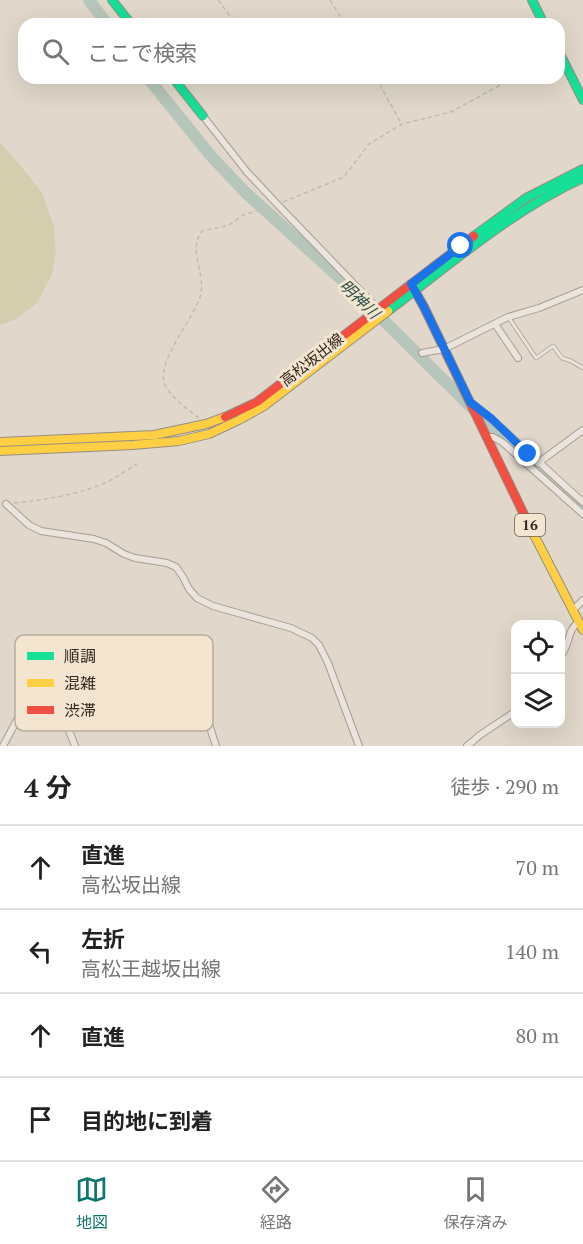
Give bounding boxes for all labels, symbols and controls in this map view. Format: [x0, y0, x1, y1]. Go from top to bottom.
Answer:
search box [18, 18, 565, 84]
icon: search [39, 35, 72, 68]
text: ここで検索 [87, 38, 197, 67]
route start [447, 232, 473, 258]
water label: 明神川 [335, 274, 386, 325]
street label: 高松坂出線 [276, 328, 347, 390]
route end [514, 440, 540, 466]
road number: 16 [515, 514, 545, 536]
map controls [511, 620, 565, 728]
button: locate [511, 620, 565, 674]
legend [15, 635, 213, 731]
text: 順調 [64, 645, 96, 667]
text: 混雑 [64, 672, 96, 694]
button: layers [511, 674, 565, 728]
text: 渋滞 [64, 699, 96, 721]
text: 4 分 [24, 770, 72, 804]
text: 徒歩 · 290 m [450, 773, 559, 800]
text: 直進 [81, 840, 125, 869]
icon: ahead [24, 851, 57, 884]
text: 70 m [516, 854, 559, 881]
text: 高松坂出線 [81, 871, 181, 898]
text: 左折 [81, 924, 125, 953]
icon: left [24, 935, 57, 968]
text: 140 m [505, 938, 559, 965]
text: 高松王越坂出線 [81, 955, 221, 982]
icon: ahead [24, 1019, 57, 1052]
text: 直進 [81, 1022, 125, 1051]
text: 80 m [516, 1022, 559, 1049]
icon: arrive [24, 1103, 57, 1136]
text: 目的地に到着 [81, 1106, 213, 1135]
tab: 地図 [75, 1173, 108, 1233]
tab: 経路 [259, 1173, 292, 1233]
tab: 保存済み [443, 1173, 507, 1233]

